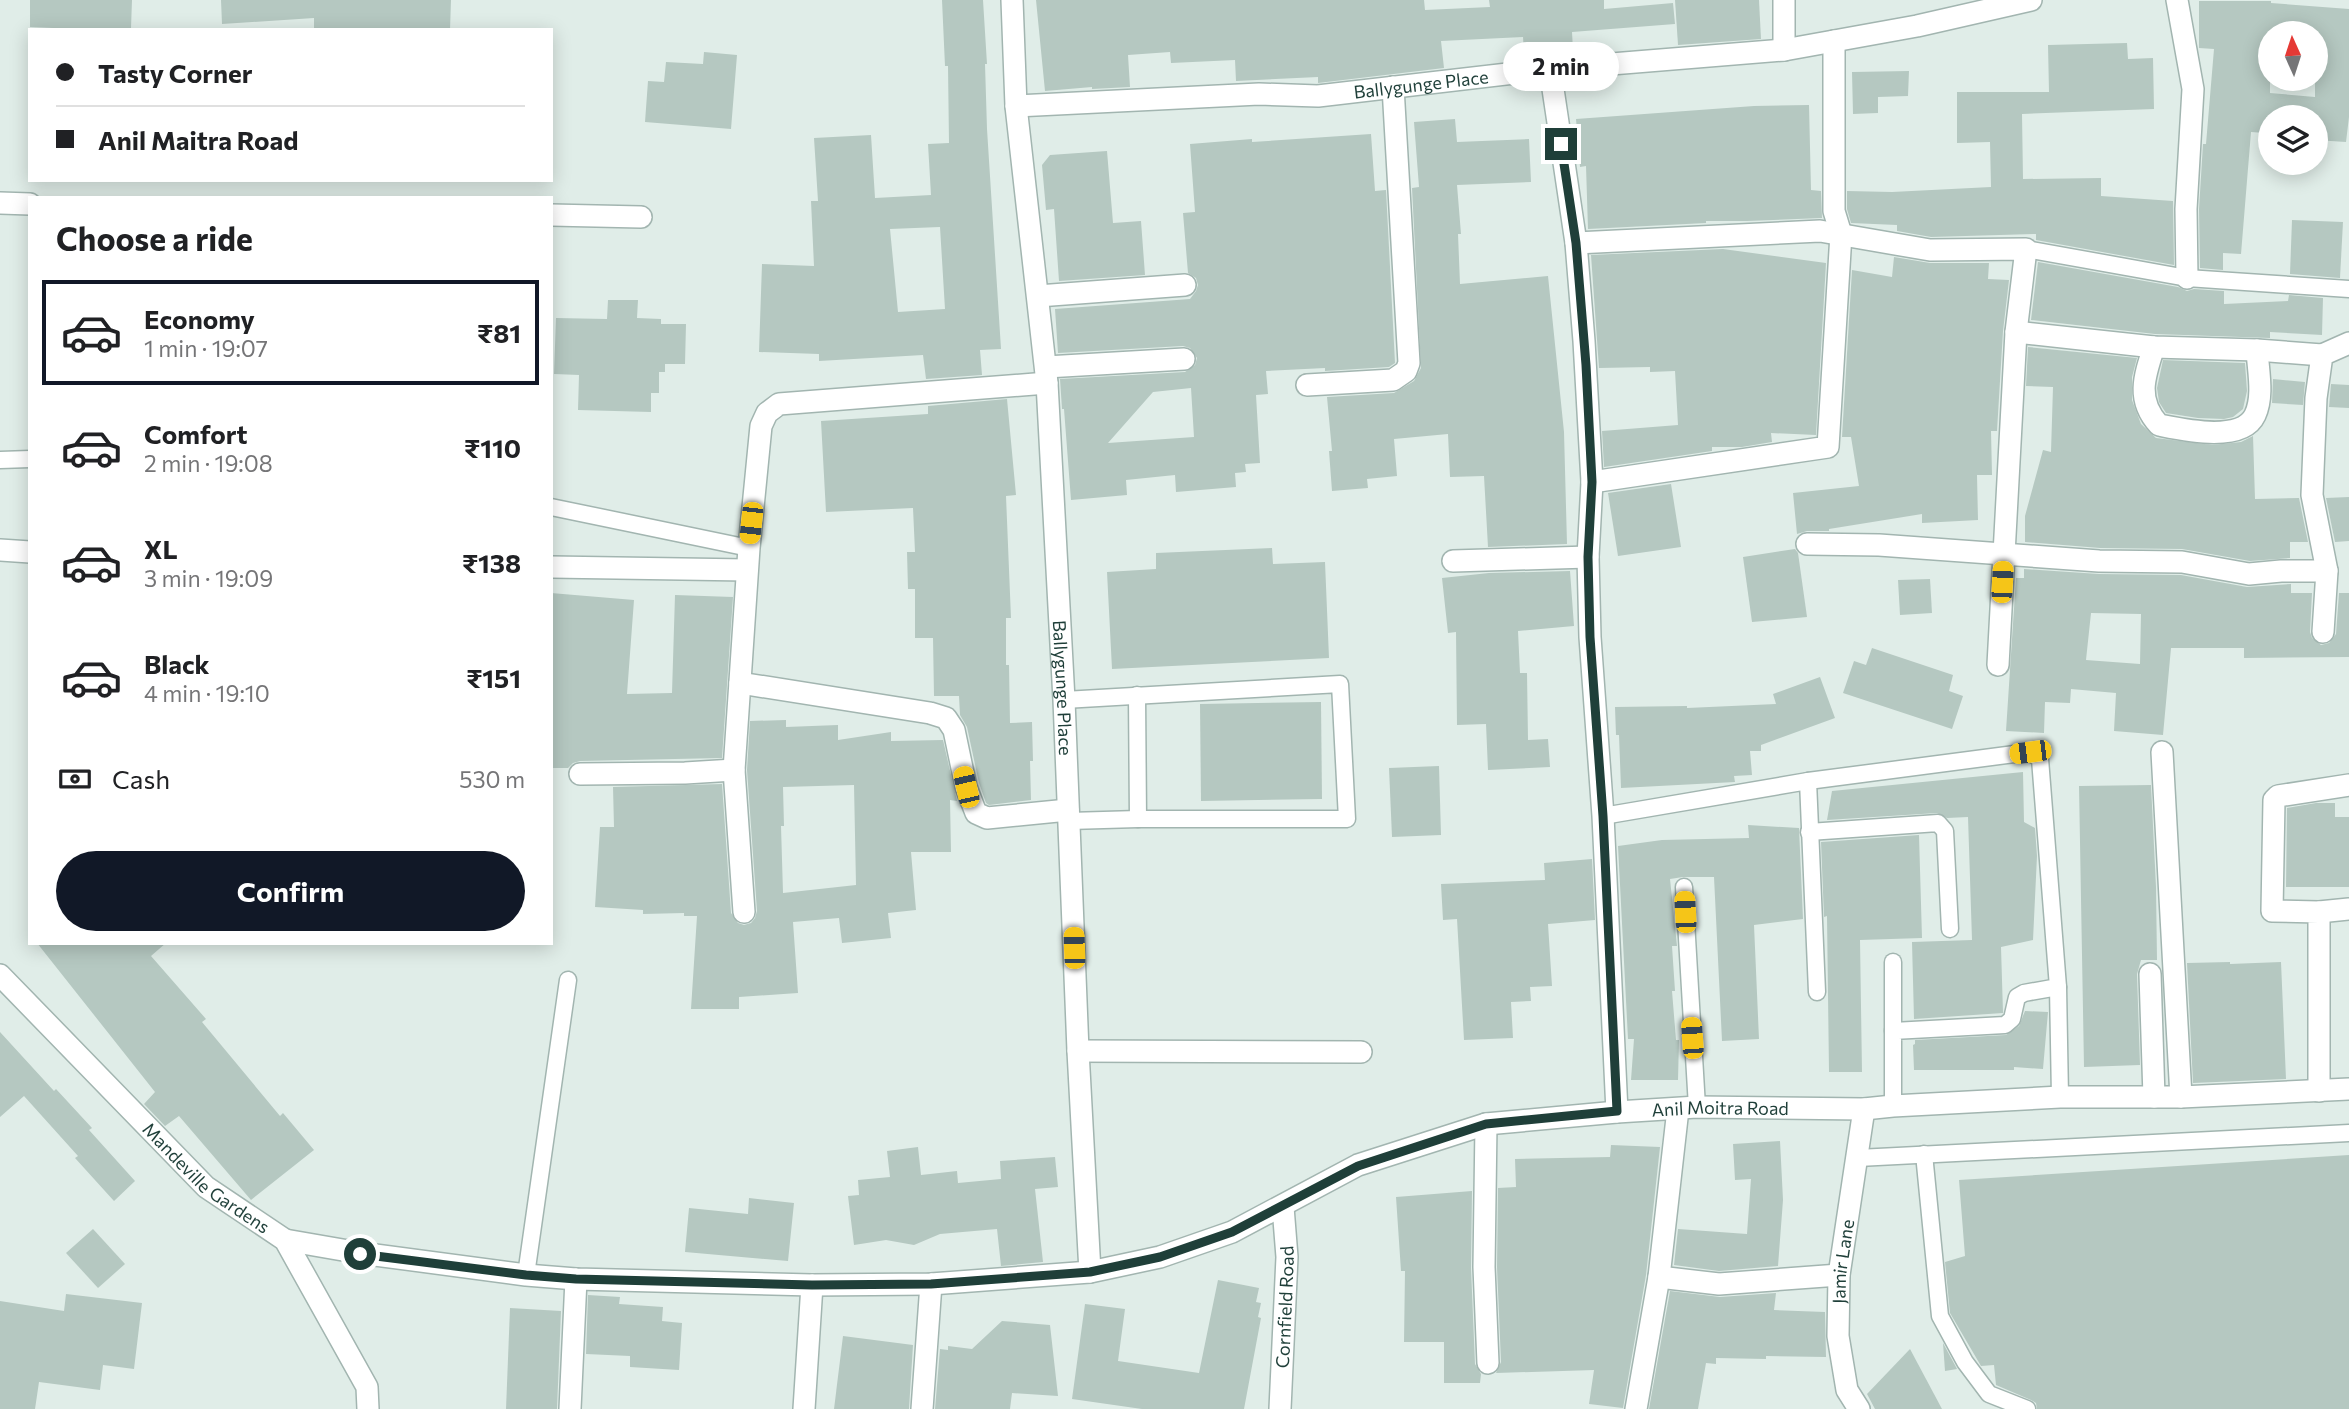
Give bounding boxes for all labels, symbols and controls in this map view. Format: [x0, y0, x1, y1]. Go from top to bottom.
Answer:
north arrow [2258, 21, 2328, 91]
map controls [2258, 21, 2328, 175]
callout: 2 min [1503, 43, 1619, 92]
text: 2 min [1532, 52, 1590, 80]
text: Tasty Corner [98, 57, 252, 88]
street label: Ballygunge Place [1352, 65, 1490, 103]
button: layers [2258, 105, 2328, 175]
text: Anil Maitra Road [98, 124, 298, 155]
route end [1545, 128, 1577, 160]
text: Choose a ride [56, 218, 253, 258]
icon: car [60, 301, 123, 364]
text: Economy [144, 303, 255, 334]
text: ₹81 [477, 317, 521, 348]
text: 1 min · 19:07 [144, 334, 268, 362]
icon: car [60, 416, 123, 479]
text: Comfort [144, 418, 247, 449]
text: ₹110 [464, 432, 521, 463]
text: 2 min · 19:08 [144, 449, 273, 477]
car [739, 501, 764, 545]
icon: car [60, 531, 123, 594]
text: XL [144, 533, 178, 564]
text: ₹138 [462, 547, 521, 578]
car [1991, 560, 2014, 604]
text: 3 min · 19:09 [144, 564, 273, 592]
street label: Ballygunge Place [1049, 619, 1077, 756]
icon: car [60, 646, 123, 709]
text: Black [144, 648, 210, 679]
text: ₹151 [466, 662, 521, 693]
text: 4 min · 19:10 [144, 679, 270, 707]
car [2008, 739, 2053, 765]
icon: cash [56, 760, 94, 798]
text: Cash [112, 763, 170, 794]
car [952, 764, 981, 810]
text: 530 m [459, 765, 525, 793]
button: Confirm [56, 851, 525, 931]
car [1674, 890, 1697, 934]
car [1063, 927, 1086, 969]
car [1681, 1016, 1704, 1060]
street label: Anil Moitra Road [1651, 1096, 1789, 1121]
street label: Mandeville Gardens [138, 1118, 274, 1238]
street label: Jamir Lane [1828, 1218, 1858, 1304]
route start [344, 1238, 376, 1270]
street label: Cornfield Road [1271, 1245, 1298, 1369]

